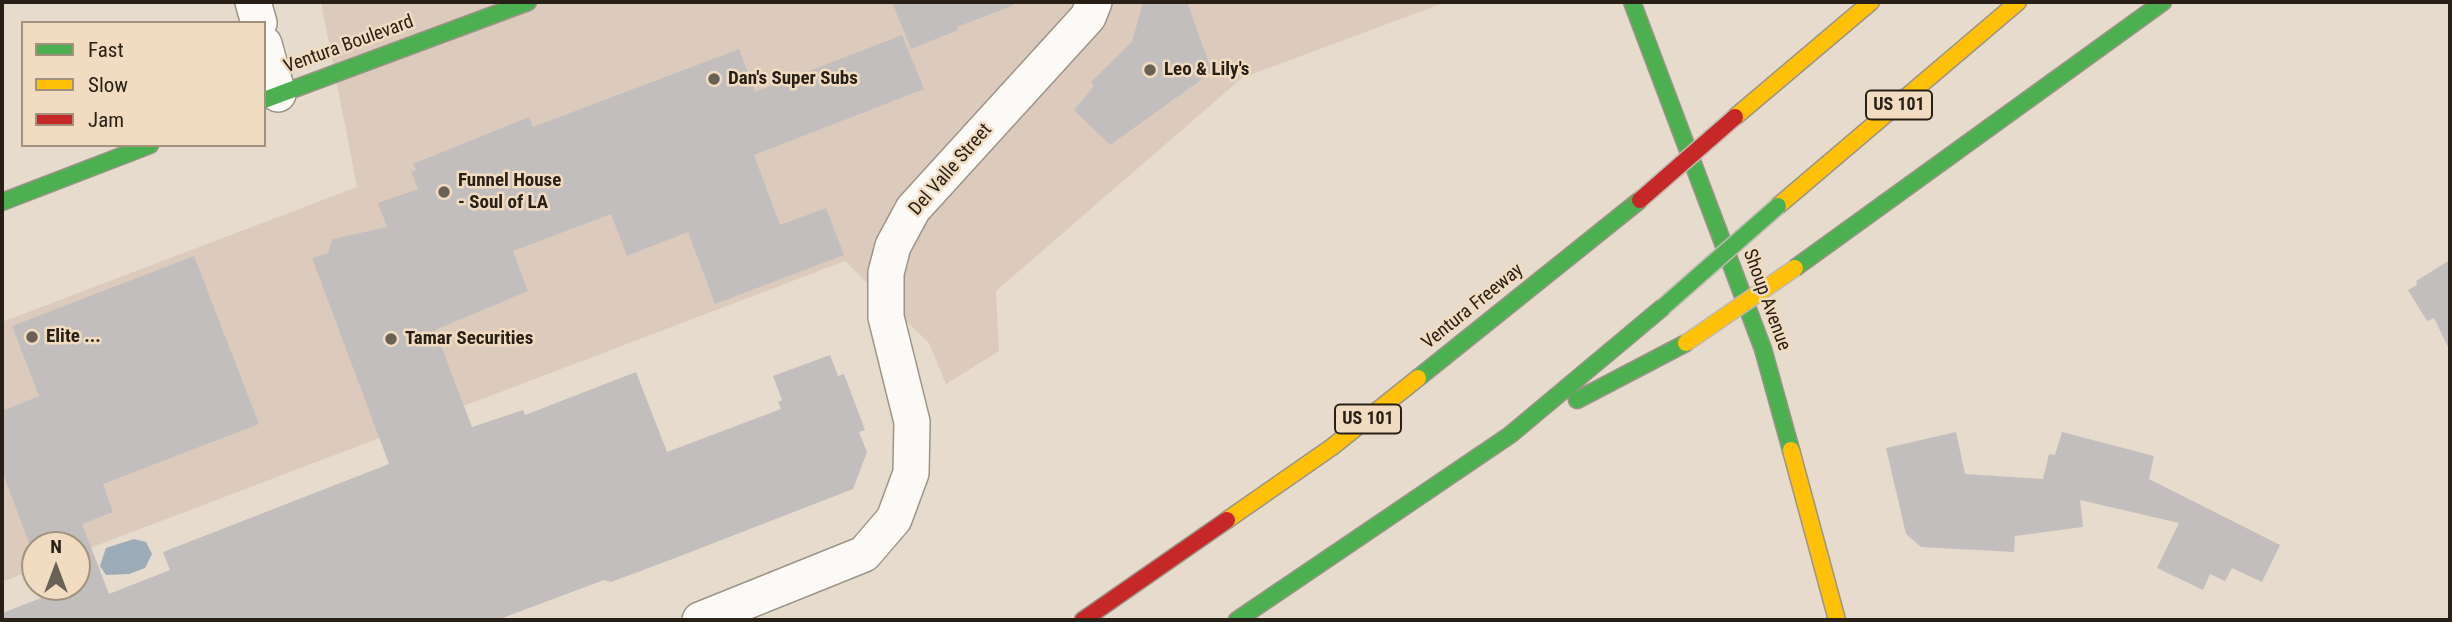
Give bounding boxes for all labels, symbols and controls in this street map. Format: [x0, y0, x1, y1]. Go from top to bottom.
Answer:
street label: Ventura Boulevard [281, 11, 417, 79]
legend [21, 21, 266, 147]
text: Fast [88, 38, 124, 62]
place label: Leo & Lily's [1164, 59, 1249, 81]
marker: Leo & Lily's [1142, 62, 1158, 78]
place label: Dan's Super Subs [728, 68, 858, 90]
marker: Dan's Super Subs [706, 71, 722, 87]
text: Slow [88, 73, 128, 97]
road number: US 101 [1866, 90, 1932, 120]
text: Jam [88, 108, 124, 132]
street label: Del Valle Street [905, 119, 997, 221]
place label: Funnel House - Soul of LA [458, 170, 561, 214]
marker: Funnel House - Soul of LA [436, 184, 452, 200]
street label: Shoup Avenue [1737, 246, 1795, 354]
street label: Ventura Freeway [1418, 259, 1528, 355]
place label: Elite ... [46, 326, 101, 348]
place label: Tamar Securities [405, 328, 533, 350]
marker: Elite ... [24, 329, 40, 345]
marker: Tamar Securities [383, 331, 399, 347]
road number: US 101 [1335, 404, 1401, 433]
north arrow [21, 531, 91, 601]
text: N [50, 535, 62, 558]

